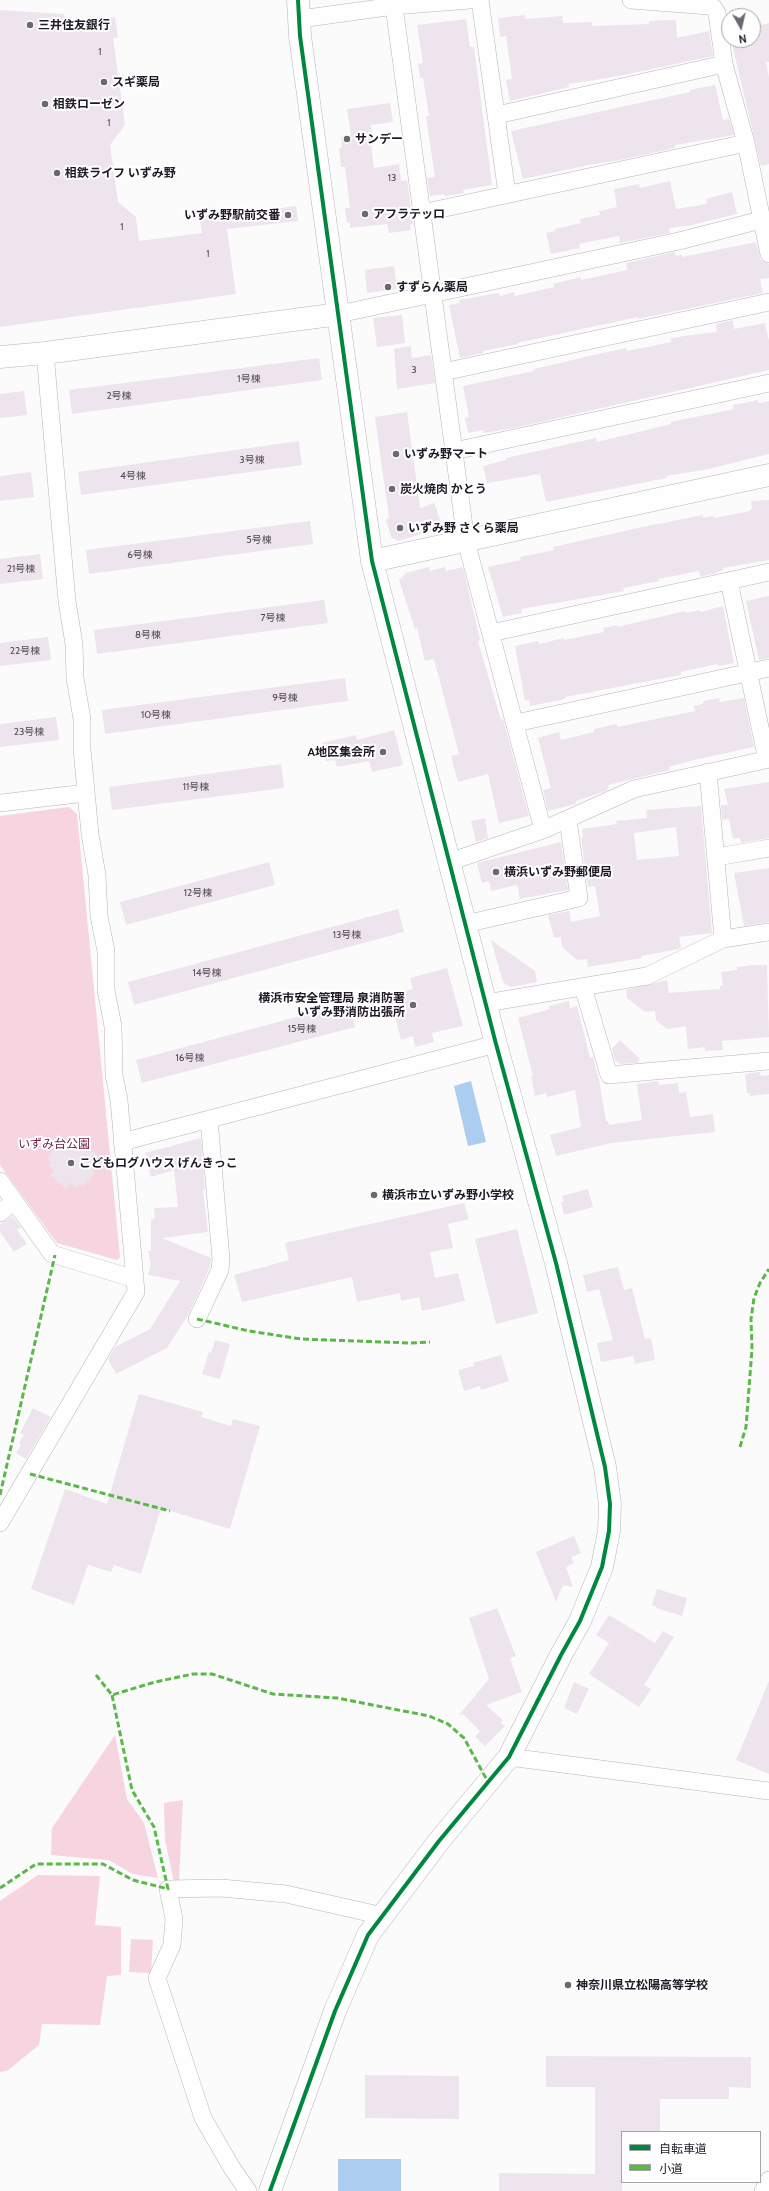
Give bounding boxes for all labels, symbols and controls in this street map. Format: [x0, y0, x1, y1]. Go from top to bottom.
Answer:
north arrow [721, 8, 761, 48]
place label: 三井住友銀行 [38, 18, 110, 32]
marker: 三井住友銀行 [25, 20, 35, 30]
text: N [738, 31, 747, 46]
house number: 1 [98, 46, 102, 58]
place label: スギ薬局 [112, 75, 160, 89]
marker: スギ薬局 [99, 77, 109, 87]
place label: 相鉄ローゼン [53, 97, 125, 111]
marker: 相鉄ローゼン [40, 99, 50, 109]
house number: 1 [107, 117, 111, 129]
place label: サンデー [355, 132, 403, 146]
marker: サンデー [342, 134, 352, 144]
place label: 相鉄ライフ いずみ野 [65, 166, 176, 180]
marker: 相鉄ライフ いずみ野 [52, 168, 62, 178]
house number: 13 [388, 172, 396, 184]
place label: アフラテッロ [373, 207, 445, 221]
place label: いずみ野駅前交番 [184, 208, 280, 222]
marker: アフラテッロ [360, 209, 370, 219]
marker: いずみ野駅前交番 [283, 210, 293, 220]
house number: 1 [120, 221, 124, 233]
house number: 1 [206, 248, 210, 260]
place label: すずらん薬局 [396, 280, 468, 294]
marker: すずらん薬局 [383, 282, 393, 292]
house number: 3 [411, 364, 417, 376]
house number: 1号棟 [237, 373, 261, 385]
house number: 2号棟 [106, 390, 132, 402]
place label: いずみ野マート [404, 447, 488, 461]
marker: いずみ野マート [391, 449, 401, 459]
house number: 3号棟 [239, 454, 265, 466]
house number: 4号棟 [120, 470, 146, 482]
place label: 炭火焼肉 かとう [400, 482, 487, 496]
marker: 炭火焼肉 かとう [387, 484, 397, 494]
place label: いずみ野 さくら薬局 [408, 521, 519, 535]
marker: いずみ野 さくら薬局 [395, 523, 405, 533]
house number: 5号棟 [246, 534, 272, 546]
house number: 6号棟 [127, 549, 153, 561]
house number: 21号棟 [7, 563, 35, 575]
house number: 7号棟 [260, 612, 286, 624]
house number: 8号棟 [135, 629, 161, 641]
house number: 22号棟 [10, 645, 40, 657]
house number: 9号棟 [272, 692, 298, 704]
house number: 10号棟 [141, 709, 171, 721]
house number: 23号棟 [14, 726, 44, 738]
place label: A地区集会所 [308, 745, 375, 759]
marker: A地区集会所 [378, 747, 388, 757]
house number: 11号棟 [183, 781, 209, 793]
place label: 横浜いずみ野郵便局 [504, 865, 612, 879]
marker: 横浜いずみ野郵便局 [491, 867, 501, 877]
house number: 12号棟 [184, 887, 212, 899]
house number: 13号棟 [333, 929, 361, 941]
house number: 14号棟 [192, 967, 222, 979]
place label: 横浜市安全管理局 泉消防署 いずみ野消防出張所 [258, 991, 405, 1019]
marker: 横浜市安全管理局 泉消防署 いずみ野消防出張所 [408, 1000, 418, 1010]
house number: 15号棟 [288, 1023, 316, 1035]
house number: 16号棟 [176, 1052, 204, 1064]
park label: いずみ台公園 [18, 1137, 90, 1151]
place label: こどもログハウス げんきっこ [79, 1156, 238, 1170]
marker: こどもログハウス げんきっこ [66, 1158, 76, 1168]
place label: 横浜市立いずみ野小学校 [382, 1188, 514, 1202]
marker: 横浜市立いずみ野小学校 [369, 1190, 379, 1200]
place label: 神奈川県立松陽高等学校 [576, 1978, 708, 1992]
marker: 神奈川県立松陽高等学校 [563, 1980, 573, 1990]
legend [621, 2131, 761, 2183]
text: 自転車道 [659, 2141, 707, 2156]
text: 小道 [659, 2161, 683, 2176]

